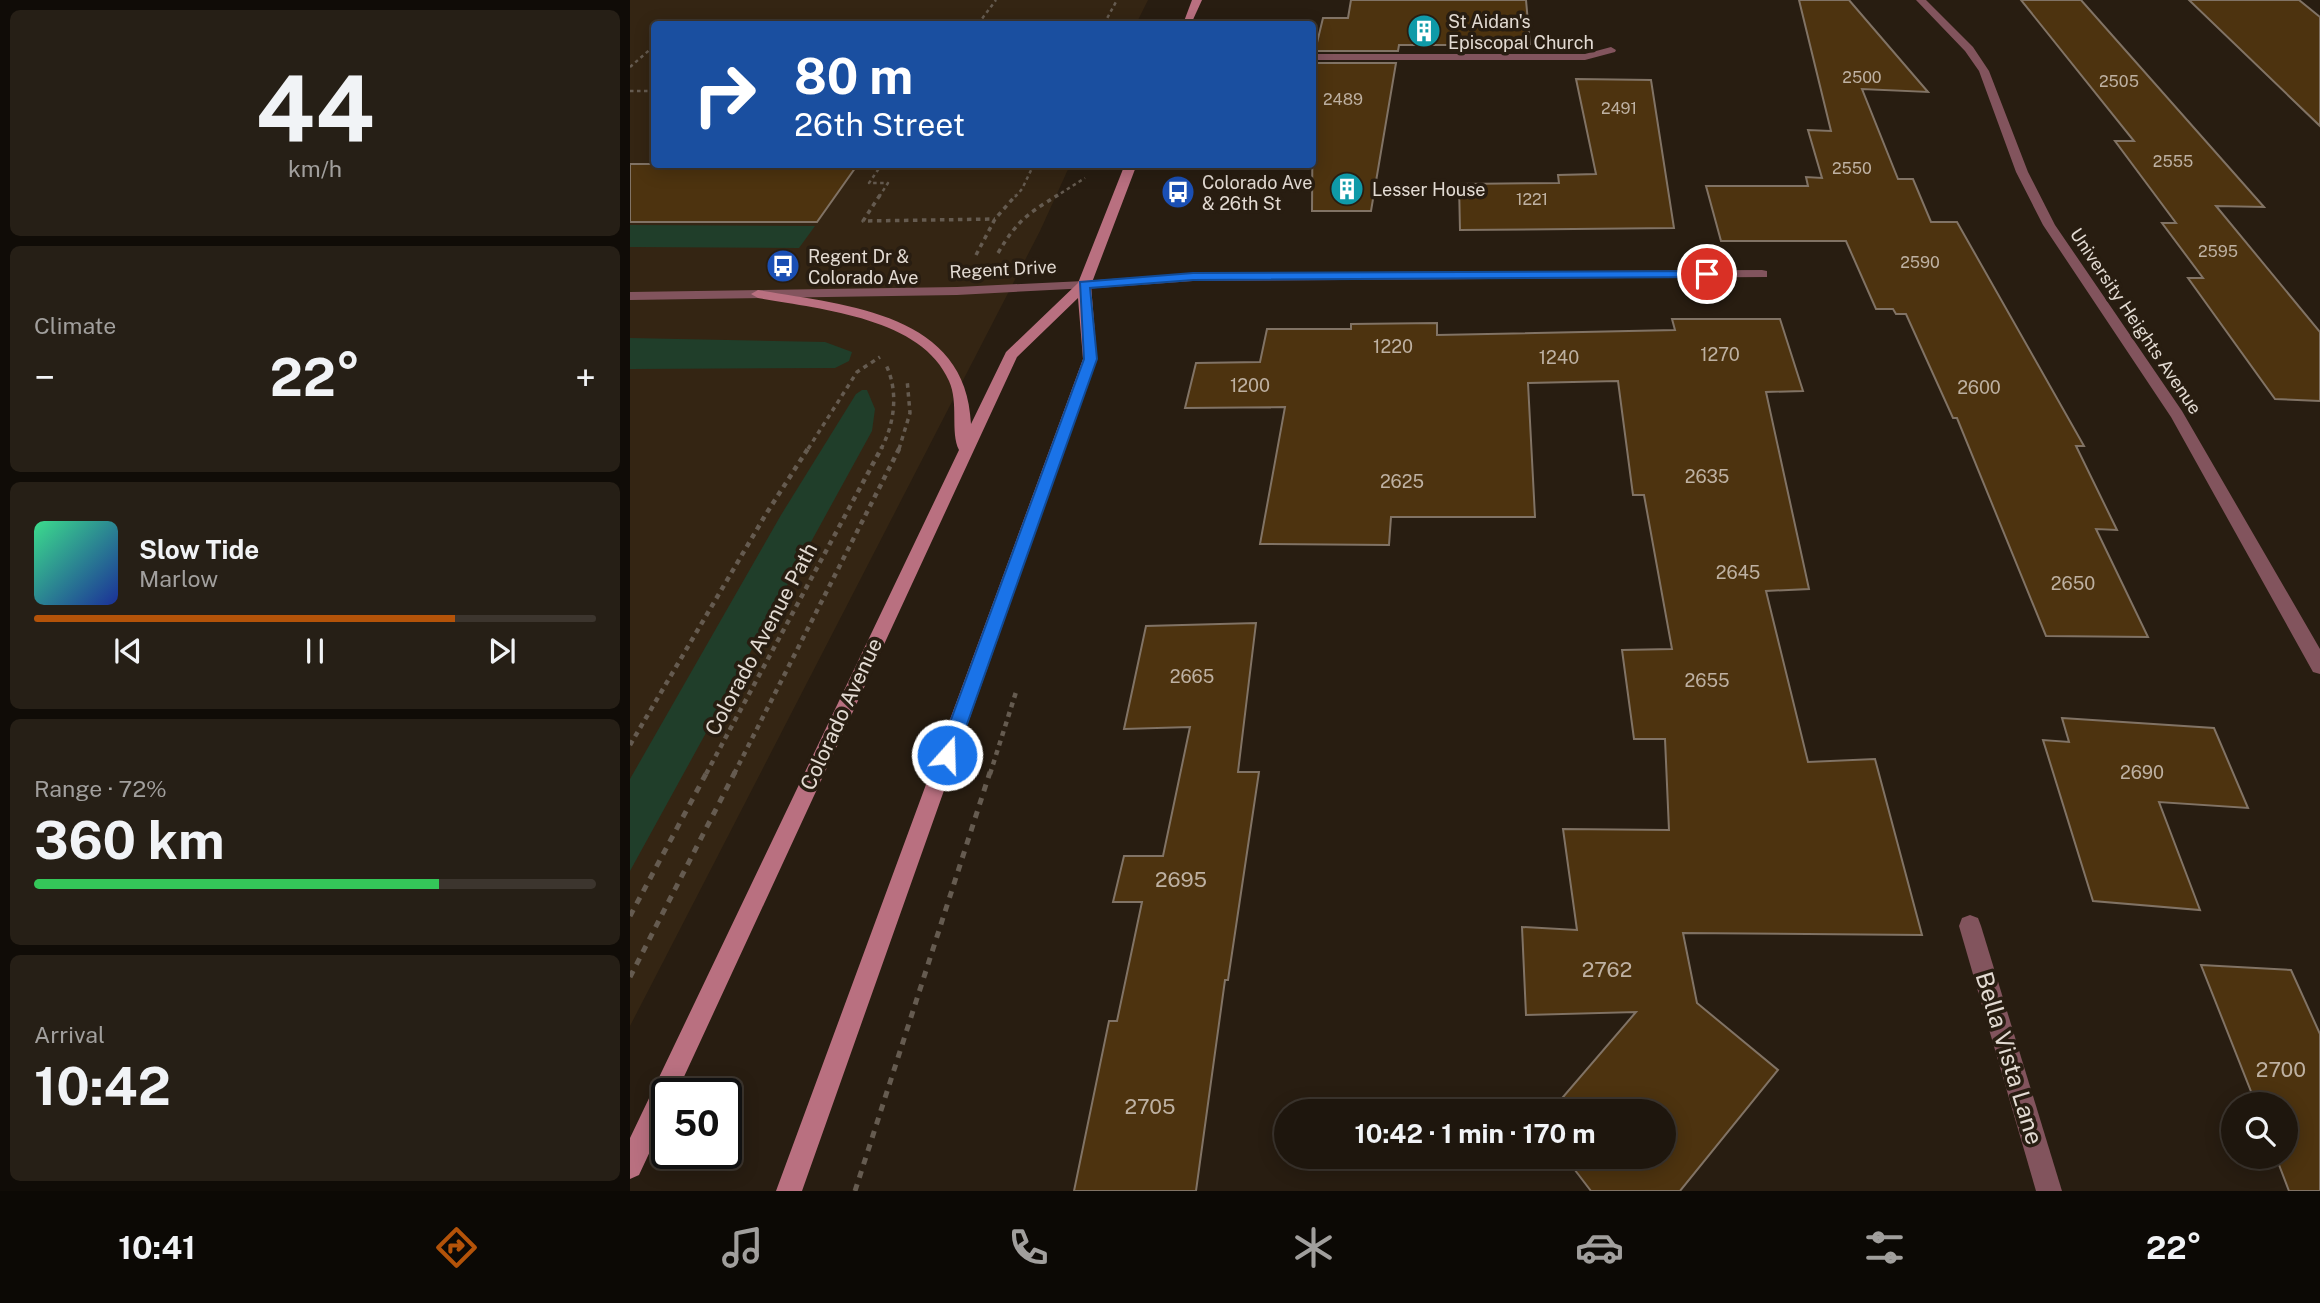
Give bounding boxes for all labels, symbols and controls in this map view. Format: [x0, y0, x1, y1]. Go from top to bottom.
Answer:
place label: St Aidan's Episcopal Church [1448, 11, 1594, 53]
building icon: St Aidan's Episcopal Church [1405, 12, 1443, 50]
text: 80 m [794, 47, 913, 105]
icon: right [679, 49, 770, 140]
text: 44 [255, 56, 375, 162]
house number: 2500 [1842, 68, 1882, 87]
house number: 2505 [2099, 72, 2139, 91]
house number: 2489 [1323, 90, 1363, 109]
house number: 2491 [1601, 99, 1637, 118]
text: 26th Street [794, 106, 965, 143]
house number: 2555 [2153, 152, 2193, 171]
text: km/h [288, 155, 342, 182]
house number: 2550 [1832, 159, 1872, 178]
building icon: Lesser House [1328, 170, 1366, 208]
place label: Colorado Ave & 26th St [1202, 172, 1312, 214]
bus stop icon: Colorado Ave & 26th St [1159, 173, 1197, 211]
place label: Lesser House [1372, 179, 1486, 200]
house number: 1221 [1516, 190, 1548, 209]
street label: University Heights Avenue [2066, 224, 2206, 418]
house number: 2595 [2198, 242, 2238, 261]
pin [1677, 244, 1737, 304]
place label: Regent Dr & Colorado Ave [808, 246, 918, 288]
bus stop icon: Regent Dr & Colorado Ave [764, 247, 802, 285]
house number: 2590 [1900, 253, 1940, 272]
icon: arrive [1688, 255, 1726, 293]
street label: Regent Drive [949, 256, 1057, 282]
text: Climate [34, 312, 116, 339]
house number: 1220 [1373, 336, 1413, 357]
house number: 1270 [1700, 344, 1740, 365]
text: 22° [270, 347, 360, 408]
house number: 1240 [1539, 347, 1579, 368]
text: − [34, 355, 55, 400]
text: + [575, 355, 596, 400]
house number: 1200 [1230, 375, 1270, 396]
house number: 2600 [1957, 377, 2001, 398]
house number: 2635 [1685, 466, 1729, 487]
house number: 2625 [1380, 471, 1424, 492]
text: Slow Tide [139, 534, 259, 565]
street label: Colorado Avenue Path [700, 538, 822, 740]
house number: 2645 [1716, 562, 1760, 583]
text: Marlow [139, 565, 218, 592]
house number: 2650 [2051, 573, 2095, 594]
icon: previous [109, 632, 147, 670]
icon: pause [296, 632, 334, 670]
icon: next [483, 632, 521, 670]
street label: Colorado Avenue [795, 634, 887, 794]
house number: 2665 [1170, 666, 1214, 687]
house number: 2655 [1685, 670, 1730, 691]
position arrow [910, 718, 984, 792]
house number: 2690 [2120, 762, 2164, 783]
text: Range · 72% [34, 775, 167, 802]
text: 360 km [34, 810, 225, 871]
house number: 2695 [1155, 867, 1207, 892]
house number: 2762 [1582, 957, 1632, 982]
street label: Bella Vista Lane [1970, 968, 2050, 1148]
text: Arrival [34, 1021, 105, 1048]
text: 10:42 [34, 1056, 171, 1117]
house number: 2700 [2256, 1057, 2306, 1082]
speed limit sign: 50 [651, 1078, 742, 1169]
map controls [2221, 1092, 2298, 1169]
button: search [2221, 1092, 2298, 1169]
house number: 2705 [1124, 1094, 1176, 1119]
text: 10:42 · 1 min · 170 m [1355, 1118, 1595, 1149]
icon: directions [432, 1223, 481, 1272]
icon: music [718, 1223, 767, 1272]
icon: phone [1004, 1223, 1053, 1272]
icon: climate [1289, 1223, 1338, 1272]
icon: car [1575, 1223, 1624, 1272]
icon: filters [1860, 1223, 1909, 1272]
text: 10:41 [118, 1229, 196, 1266]
text: 22° [2146, 1229, 2202, 1266]

